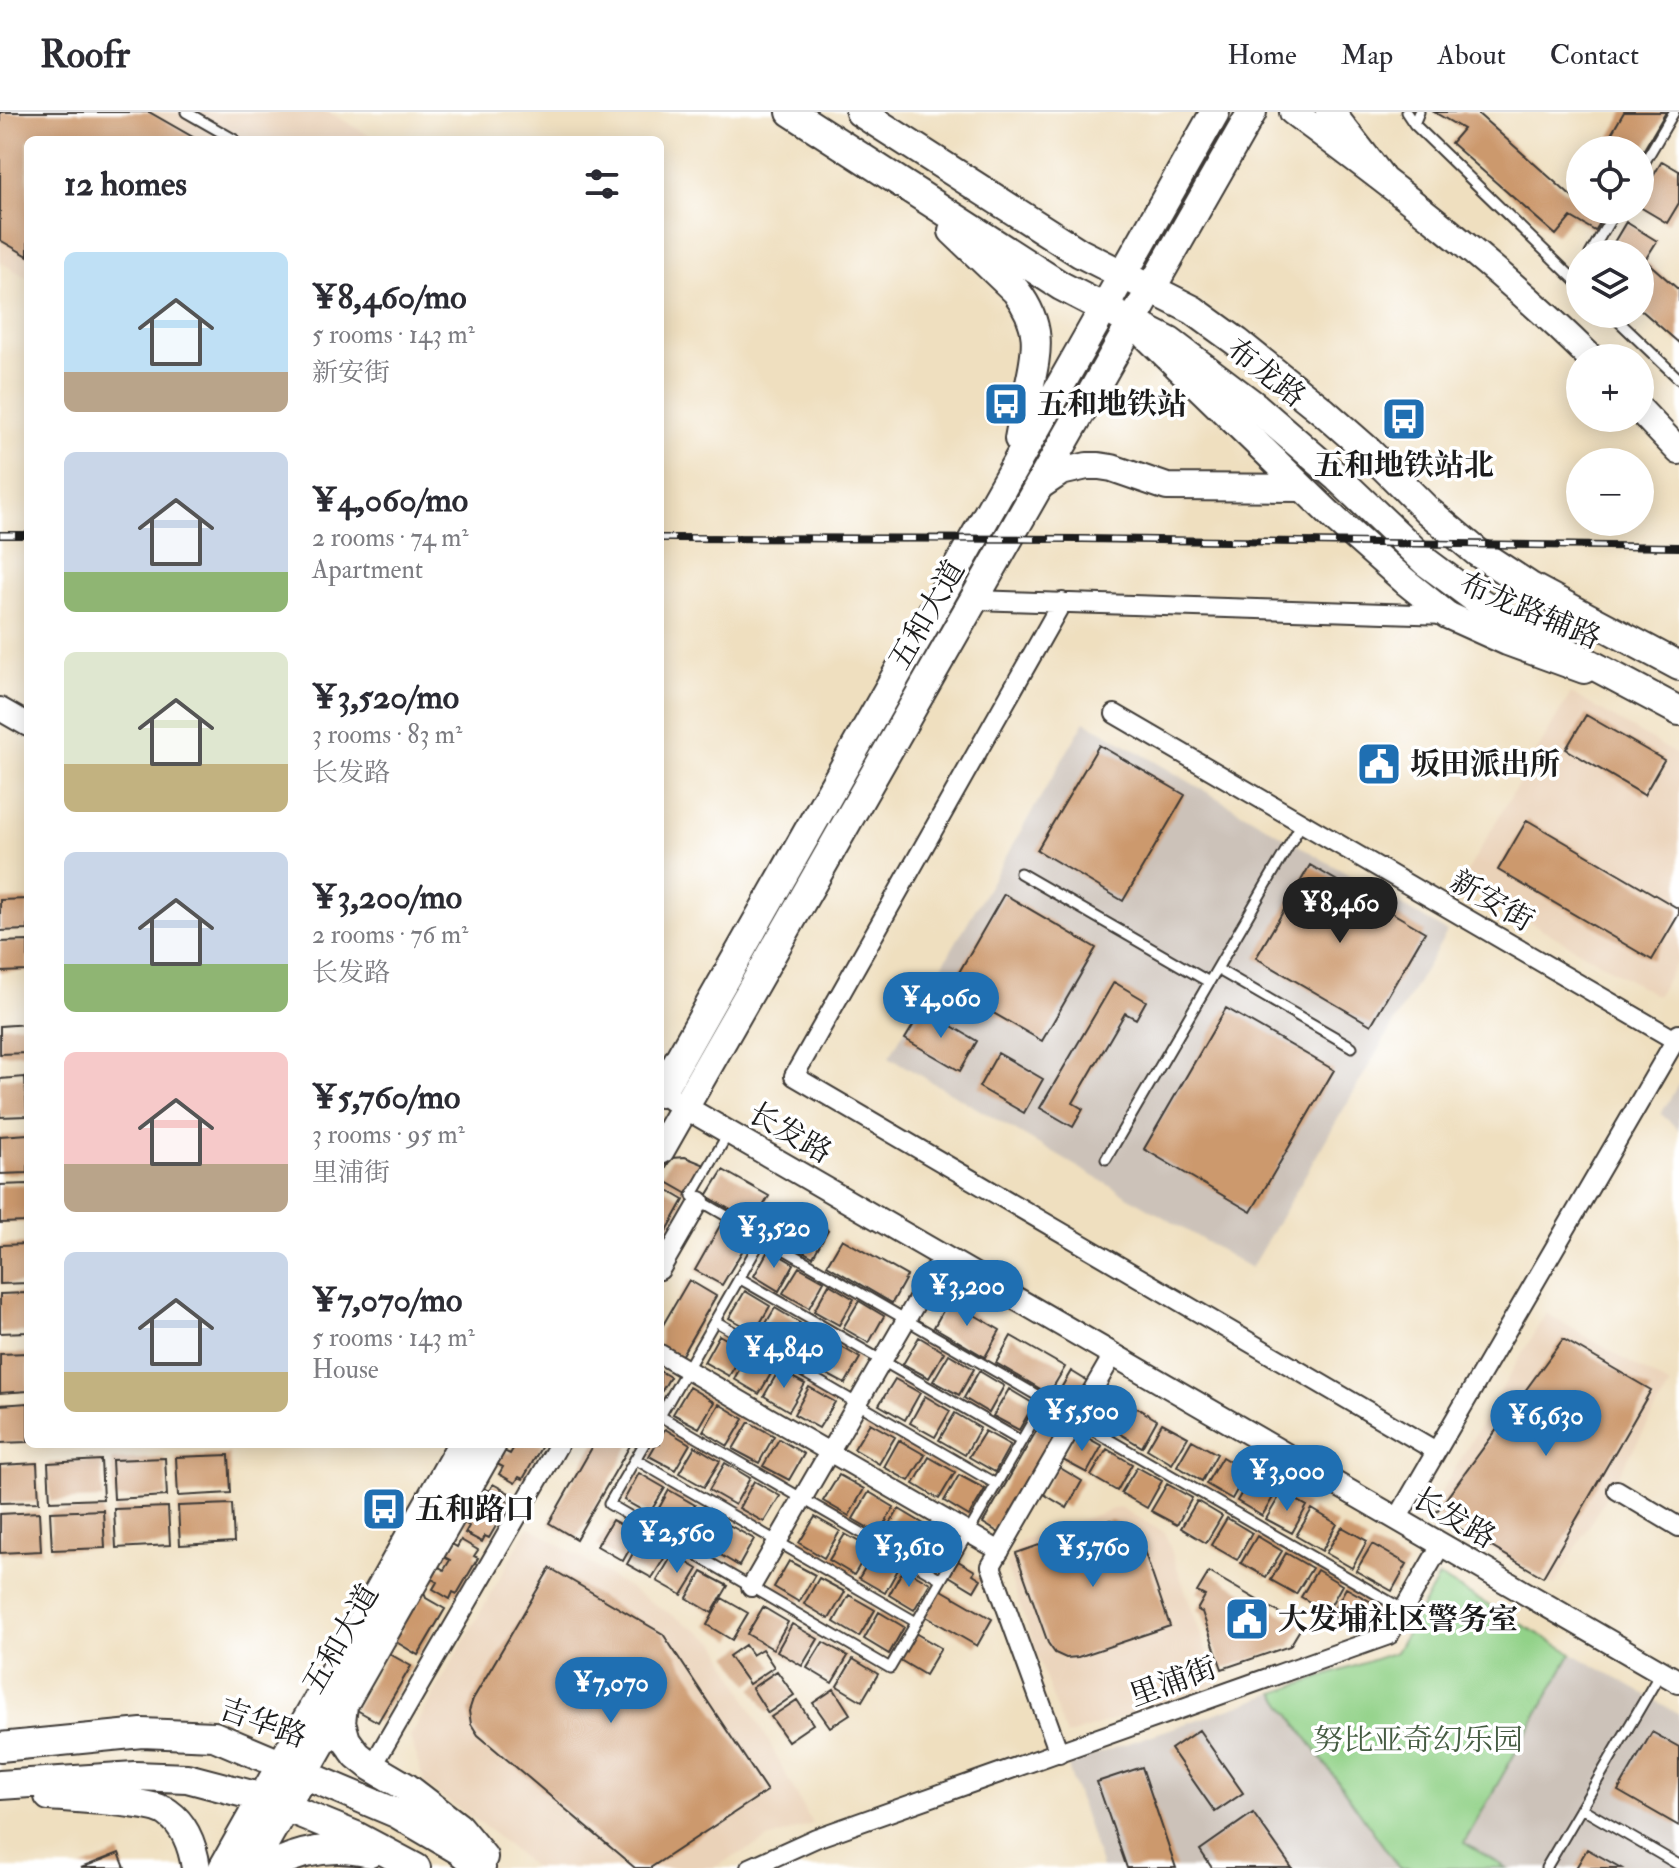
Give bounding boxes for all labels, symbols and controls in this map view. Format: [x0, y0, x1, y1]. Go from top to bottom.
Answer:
text: Roofr [40, 31, 130, 79]
text: Home [1227, 38, 1297, 73]
text: Map [1341, 38, 1393, 73]
text: About [1437, 38, 1506, 73]
text: Contact [1550, 38, 1639, 73]
map controls [1566, 136, 1654, 536]
button: locate [1566, 136, 1654, 224]
icon: filters [580, 162, 624, 206]
text: 12 homes [64, 163, 187, 206]
button: layers [1566, 240, 1654, 328]
text: ¥8,460/mo [312, 276, 467, 319]
icon: home [128, 284, 224, 380]
text: 5 rooms · 143 m² [312, 319, 475, 351]
street label: 布龙路 [1219, 331, 1313, 415]
button: + [1566, 344, 1654, 432]
text: 新安街 [312, 357, 390, 389]
bus stop icon: 五和地铁站 [982, 380, 1030, 428]
place label: 五和地铁站 [1037, 386, 1187, 423]
bus stop icon: 五和地铁站北 [1380, 395, 1428, 443]
place label: 五和地铁站北 [1314, 447, 1494, 484]
button: − [1566, 448, 1654, 536]
text: ¥4,060/mo [312, 479, 468, 522]
icon: home [128, 484, 224, 580]
text: 2 rooms · 74 m² [312, 522, 469, 554]
text: Apartment [312, 554, 423, 586]
street label: 五和大道 [881, 554, 973, 676]
street label: 布龙路辅路 [1454, 565, 1606, 657]
text: ¥3,520/mo [312, 676, 459, 719]
icon: home [128, 684, 224, 780]
text: 3 rooms · 83 m² [312, 719, 462, 751]
public building icon: 坂田派出所 [1355, 740, 1403, 788]
place label: 坂田派出所 [1410, 746, 1560, 783]
text: 长发路 [312, 757, 390, 789]
street label: 新安街 [1444, 862, 1540, 940]
text: ¥3,200/mo [312, 876, 462, 919]
pin: ¥8,460 [1275, 877, 1405, 945]
icon: home [128, 884, 224, 980]
text: ¥8,460 [1301, 887, 1379, 919]
text: 2 rooms · 76 m² [312, 919, 468, 951]
text: 长发路 [312, 957, 390, 989]
pin: ¥4,060 [876, 972, 1006, 1040]
text: ¥4,060 [901, 982, 981, 1014]
text: ¥5,760/mo [312, 1076, 460, 1119]
icon: home [128, 1084, 224, 1180]
street label: 长发路 [742, 1094, 838, 1172]
text: 3 rooms · 95 m² [312, 1119, 465, 1151]
text: 里浦街 [312, 1157, 390, 1189]
pin: ¥3,520 [709, 1202, 839, 1270]
text: ¥3,520 [737, 1212, 811, 1244]
pin: ¥3,200 [902, 1260, 1032, 1328]
text: ¥3,200 [929, 1270, 1005, 1302]
text: ¥7,070/mo [312, 1279, 462, 1322]
icon: home [128, 1284, 224, 1380]
text: 5 rooms · 143 m² [312, 1322, 475, 1354]
pin: ¥4,840 [719, 1322, 849, 1390]
text: ¥4,840 [744, 1332, 824, 1364]
text: House [312, 1354, 379, 1386]
pin: ¥5,500 [1017, 1385, 1147, 1453]
pin: ¥6,630 [1481, 1390, 1611, 1458]
text: ¥5,500 [1045, 1395, 1119, 1427]
text: ¥6,630 [1508, 1400, 1584, 1432]
pin: ¥3,000 [1222, 1445, 1352, 1513]
text: ¥3,000 [1249, 1455, 1325, 1487]
street label: 长发路 [1406, 1479, 1502, 1557]
bus stop icon: 五和路口 [360, 1485, 408, 1533]
place label: 五和路口 [415, 1491, 535, 1528]
pin: ¥2,560 [612, 1507, 742, 1575]
text: ¥2,560 [639, 1517, 715, 1549]
pin: ¥3,610 [844, 1521, 974, 1589]
pin: ¥5,760 [1028, 1521, 1158, 1589]
text: ¥3,610 [873, 1531, 945, 1563]
text: ¥5,760 [1056, 1531, 1130, 1563]
street label: 五和大道 [295, 1578, 387, 1700]
public building icon: 大发埔社区警务室 [1223, 1595, 1271, 1643]
place label: 大发埔社区警务室 [1278, 1601, 1518, 1638]
street label: 里浦街 [1124, 1649, 1222, 1715]
pin: ¥7,070 [546, 1657, 676, 1725]
text: ¥7,070 [573, 1667, 649, 1699]
street label: 吉华路 [214, 1690, 312, 1756]
park label: 努比亚奇幻乐园 [1313, 1722, 1523, 1759]

